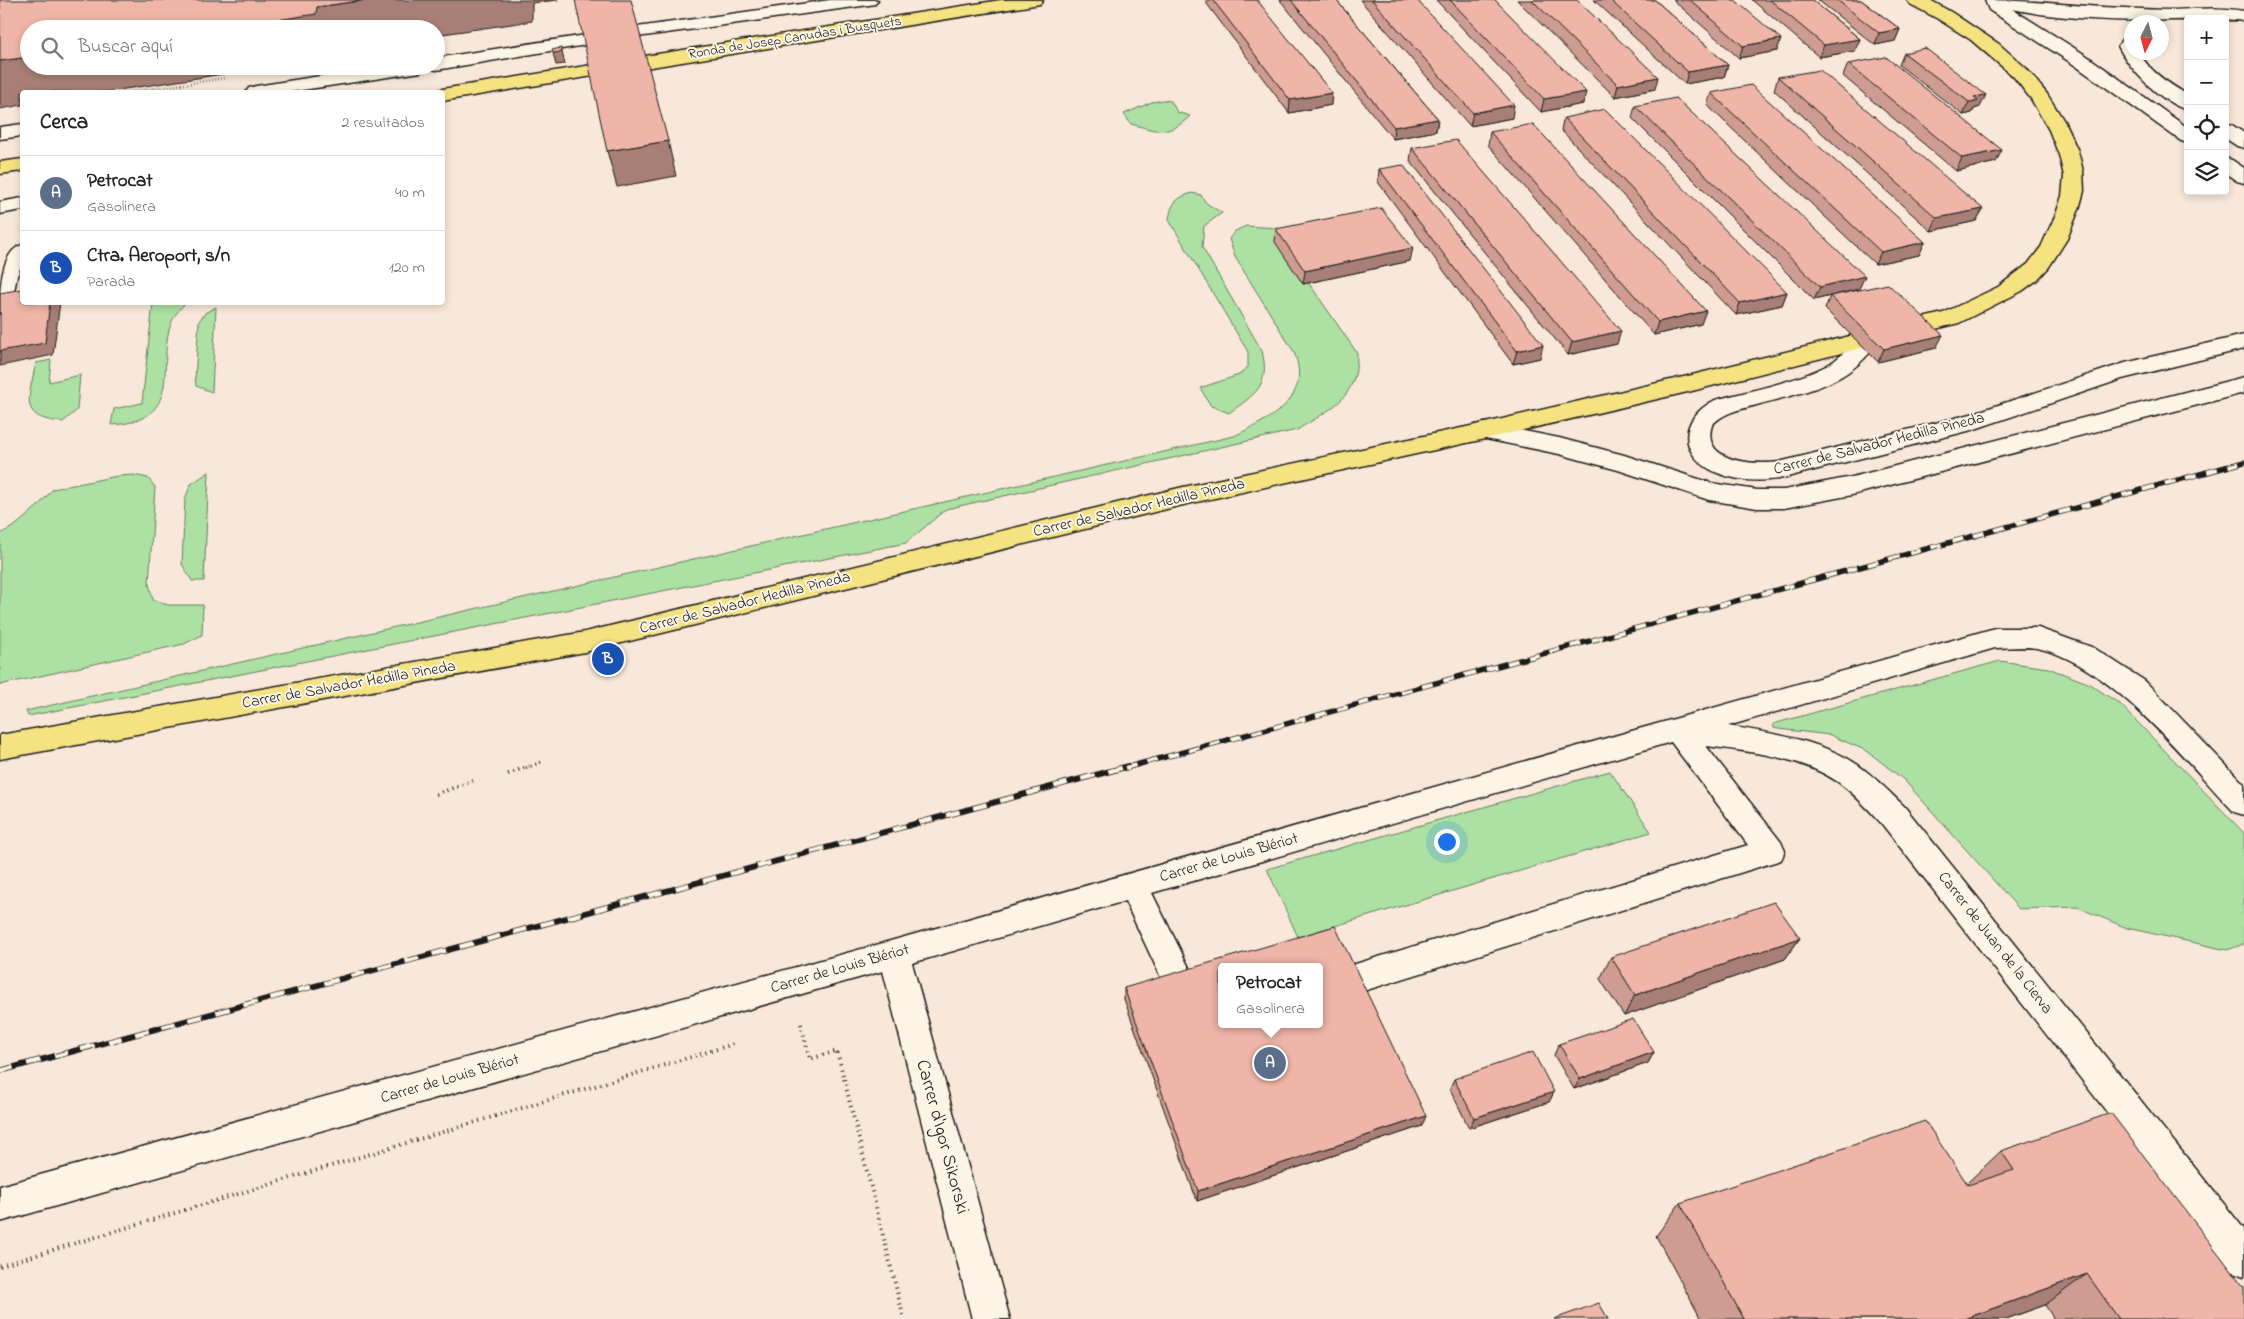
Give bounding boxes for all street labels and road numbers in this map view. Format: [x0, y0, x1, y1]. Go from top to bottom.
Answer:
street label: Ronda de Josep Canudas i Busquets [687, 11, 903, 65]
street label: Carrer de Salvador Hedilla Pineda [1771, 406, 1987, 482]
street label: Carrer de Salvador Hedilla Pineda [1031, 472, 1247, 544]
street label: Carrer de Salvador Hedilla Pineda [637, 565, 853, 641]
street label: Carrer de Salvador Hedilla Pineda [240, 654, 458, 716]
street label: Carrer de Louis Blériot [1157, 827, 1302, 889]
street label: Carrer de Juan de la Cierva [1932, 867, 2058, 1019]
street label: Carrer de Louis Blériot [768, 938, 913, 1000]
street label: Carrer de Louis Blériot [378, 1048, 523, 1110]
street label: Carrer d'Igor Sikorski [906, 1057, 976, 1218]

